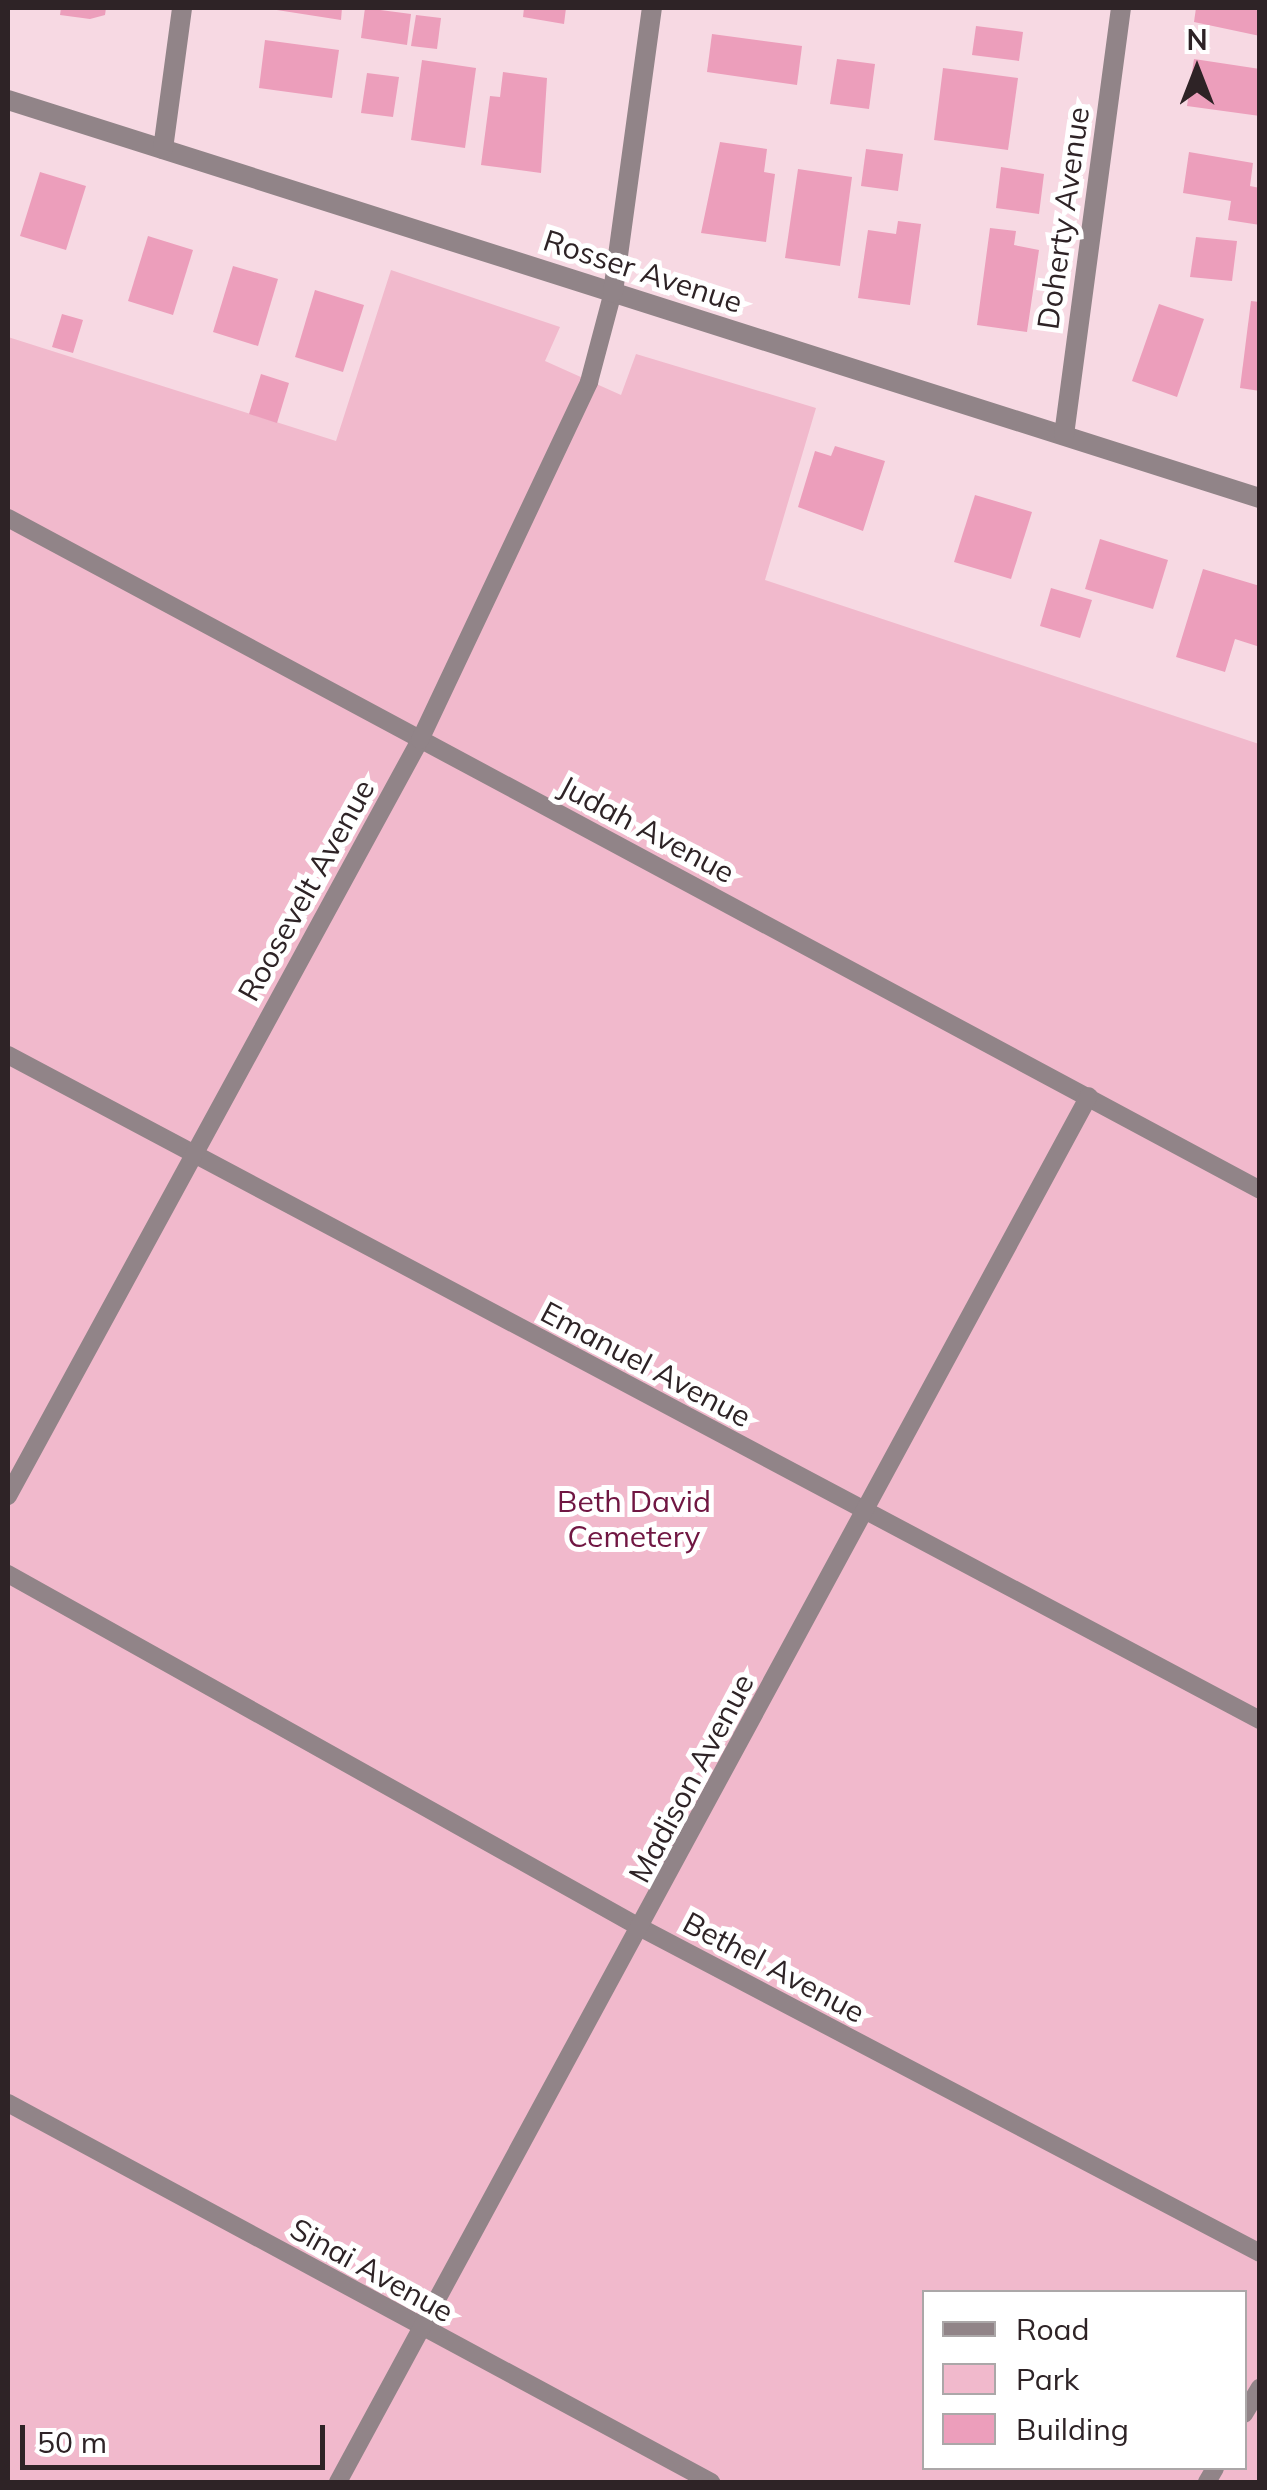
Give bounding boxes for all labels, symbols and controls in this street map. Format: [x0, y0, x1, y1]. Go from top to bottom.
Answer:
north arrow [1147, 20, 1247, 120]
text: N [1186, 22, 1208, 57]
street label: Doherty Avenue [1030, 105, 1096, 331]
street label: Rosser Avenue [539, 222, 747, 320]
street label: Judah Avenue [553, 768, 741, 890]
street label: Roosevelt Avenue [230, 773, 382, 1007]
street label: Emanuel Avenue [535, 1293, 757, 1435]
park label: Beth David Cemetery [557, 1483, 711, 1554]
street label: Madison Avenue [621, 1668, 761, 1888]
street label: Bethel Avenue [677, 1904, 871, 2030]
street label: Sinai Avenue [284, 2210, 460, 2330]
legend [922, 2290, 1247, 2470]
text: Road [1016, 2310, 1090, 2348]
text: Park [1016, 2360, 1079, 2398]
scale bar [25, 2405, 330, 2467]
text: Building [1016, 2410, 1129, 2448]
text: 50 m [37, 2423, 107, 2461]

